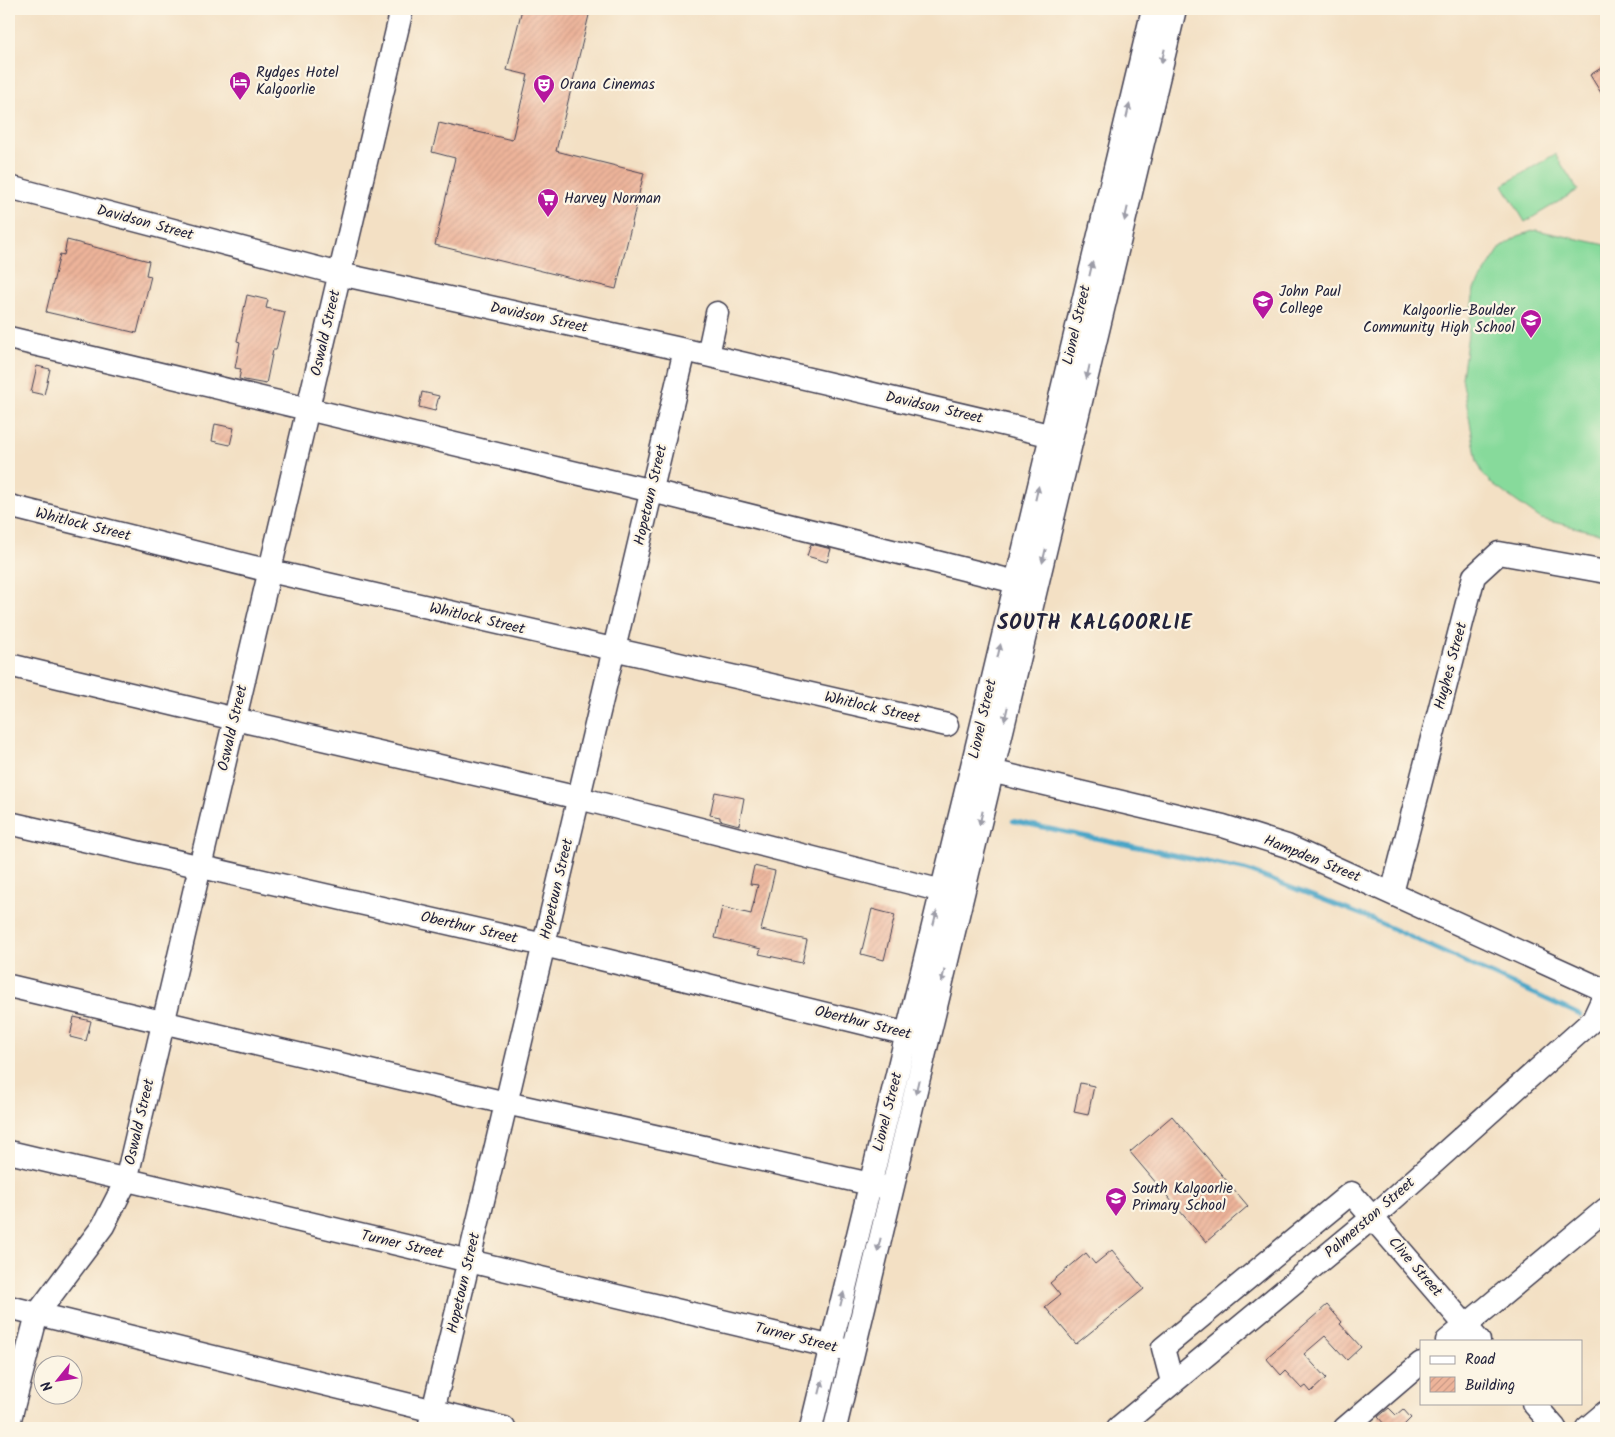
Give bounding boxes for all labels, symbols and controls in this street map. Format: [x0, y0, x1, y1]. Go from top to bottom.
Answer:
one-way arrow [1159, 49, 1167, 64]
place label: Rydges Hotel Kalgoorlie [256, 61, 339, 102]
hotel icon: Rydges Hotel Kalgoorlie [228, 70, 252, 101]
theatre icon: Orana Cinemas [532, 73, 556, 104]
place label: Orana Cinemas [560, 73, 656, 97]
one-way arrow [1124, 103, 1132, 118]
supermarket icon: Harvey Norman [536, 187, 560, 218]
place label: Harvey Norman [564, 187, 661, 211]
street label: Davidson Street [94, 199, 196, 247]
one-way arrow [1122, 207, 1130, 222]
one-way arrow [1087, 261, 1095, 276]
place label: John Paul College [1279, 280, 1341, 321]
street label: Lionel Street [1056, 283, 1098, 367]
street label: Oswald Street [304, 287, 348, 379]
school or university icon: John Paul College [1251, 289, 1275, 320]
street label: Davidson Street [488, 296, 590, 340]
place label: Kalgoorlie-Boulder Community High School [1363, 299, 1516, 340]
school or university icon: Kalgoorlie-Boulder Community High School [1519, 308, 1543, 339]
one-way arrow [1084, 365, 1092, 380]
street label: Davidson Street [883, 385, 985, 431]
street label: Hopetoun Street [628, 442, 674, 548]
one-way arrow [1033, 485, 1041, 500]
street label: Whitlock Street [33, 502, 133, 548]
one-way arrow [1040, 548, 1048, 563]
street label: Whitlock Street [427, 596, 527, 642]
district label: SOUTH KALGOORLIE [997, 608, 1193, 640]
street label: Hughes Street [1428, 619, 1474, 712]
one-way arrow [995, 643, 1003, 659]
street label: Lionel Street [962, 677, 1004, 761]
street label: Oswald Street [211, 682, 255, 774]
street label: Whitlock Street [822, 685, 922, 731]
one-way arrow [1002, 706, 1010, 721]
one-way arrow [977, 811, 985, 826]
street label: Hampden Street [1260, 829, 1364, 889]
street label: Hopetoun Street [534, 836, 580, 942]
street label: Oberthur Street [418, 905, 520, 951]
one-way arrow [931, 911, 939, 926]
one-way arrow [939, 969, 947, 984]
street label: Oberthur Street [812, 999, 914, 1047]
street label: Lionel Street [867, 1070, 909, 1154]
street label: Oswald Street [118, 1076, 162, 1168]
one-way arrow [913, 1079, 921, 1094]
street label: Palmerston Street [1319, 1172, 1421, 1264]
place label: South Kalgoorlie Primary School [1132, 1177, 1233, 1218]
school or university icon: South Kalgoorlie Primary School [1104, 1186, 1128, 1217]
street label: Turner Street [358, 1224, 446, 1266]
street label: Hopetoun Street [441, 1230, 487, 1336]
street label: Clive Street [1382, 1231, 1448, 1303]
one-way arrow [875, 1237, 883, 1252]
one-way arrow [838, 1292, 846, 1307]
street label: Turner Street [752, 1316, 840, 1360]
legend [1420, 1340, 1582, 1404]
text: Road [1465, 1348, 1496, 1372]
north arrow [32, 1354, 82, 1404]
text: Building [1465, 1374, 1515, 1398]
text: N [36, 1377, 59, 1395]
one-way arrow [817, 1380, 825, 1395]

